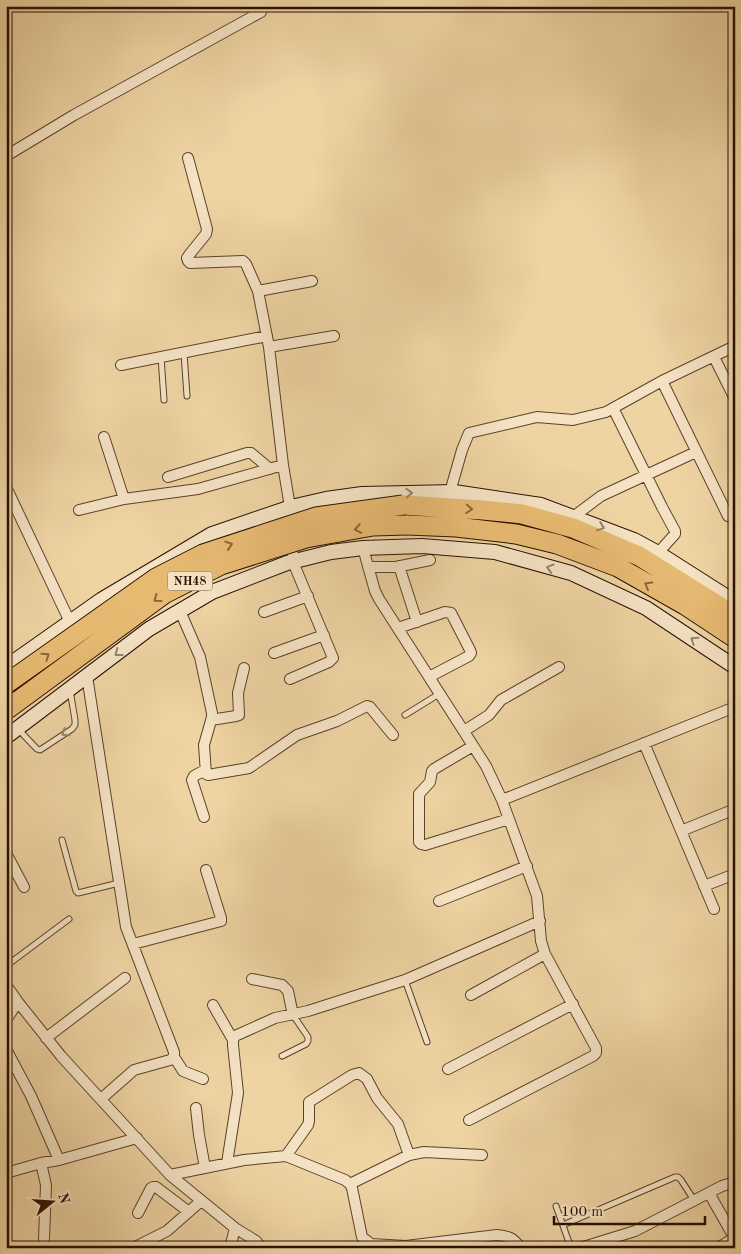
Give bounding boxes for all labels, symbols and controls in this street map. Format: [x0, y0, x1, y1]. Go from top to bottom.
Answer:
one-way arrow [406, 488, 413, 498]
one-way arrow [465, 503, 473, 514]
one-way arrow [597, 521, 605, 531]
one-way arrow [354, 523, 362, 533]
one-way arrow [224, 541, 233, 551]
one-way arrow [546, 563, 554, 573]
road number: NH48 [168, 572, 212, 590]
one-way arrow [645, 581, 654, 591]
one-way arrow [153, 593, 163, 602]
one-way arrow [690, 636, 699, 646]
one-way arrow [114, 647, 124, 656]
one-way arrow [40, 653, 49, 661]
one-way arrow [62, 727, 71, 736]
north arrow [28, 1176, 78, 1226]
text: N [55, 1191, 72, 1206]
scale bar [554, 1194, 705, 1226]
text: 100 m [561, 1205, 603, 1220]

